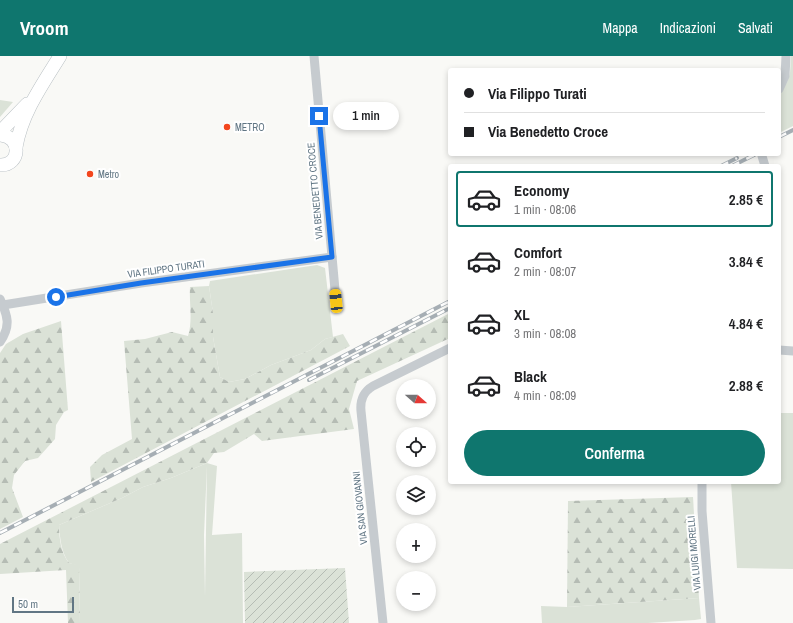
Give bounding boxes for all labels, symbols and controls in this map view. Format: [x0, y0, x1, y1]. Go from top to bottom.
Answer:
text: Vroom [20, 15, 69, 41]
text: Mappa [603, 19, 638, 37]
text: Indicazioni [660, 19, 716, 37]
text: Salvati [738, 19, 773, 37]
text: Via Filippo Turati [488, 83, 587, 104]
callout: 1 min [333, 102, 399, 130]
route end [310, 107, 328, 125]
text: 1 min [352, 107, 380, 124]
place label: METRO [235, 121, 265, 134]
text: Via Benedetto Croce [488, 121, 608, 142]
marker: METRO [222, 122, 232, 132]
street label: VIA BENEDETTO CROCE [304, 142, 326, 240]
place label: Metro [98, 168, 119, 181]
marker: Metro [85, 169, 95, 179]
text: Economy [514, 180, 569, 201]
icon: car [466, 181, 502, 217]
text: 2.85 € [729, 189, 763, 210]
text: 1 min · 08:06 [514, 201, 576, 218]
text: Comfort [514, 242, 562, 263]
icon: car [466, 243, 502, 279]
text: 3.84 € [729, 251, 763, 272]
street label: VIA FILIPPO TURATI [127, 257, 205, 281]
text: 2 min · 08:07 [514, 263, 576, 280]
route start [47, 288, 65, 306]
car [329, 288, 343, 314]
text: XL [514, 304, 530, 325]
icon: car [466, 305, 502, 341]
text: 4.84 € [729, 313, 763, 334]
text: 3 min · 08:08 [514, 325, 576, 342]
text: Black [514, 366, 547, 387]
icon: car [466, 367, 502, 403]
text: 2.88 € [729, 375, 763, 396]
north arrow [396, 379, 436, 419]
map controls [396, 379, 436, 611]
text: 4 min · 08:09 [514, 387, 576, 404]
button: locate [396, 427, 436, 467]
button: Conferma [464, 430, 765, 476]
street label: VIA SAN GIOVANNI [350, 471, 370, 545]
button: layers [396, 475, 436, 515]
street label: VIA LUIGI MORELLI [684, 515, 704, 591]
button: + [396, 523, 436, 563]
button: − [396, 571, 436, 611]
scale bar [12, 595, 74, 614]
text: 50 m [18, 597, 38, 611]

